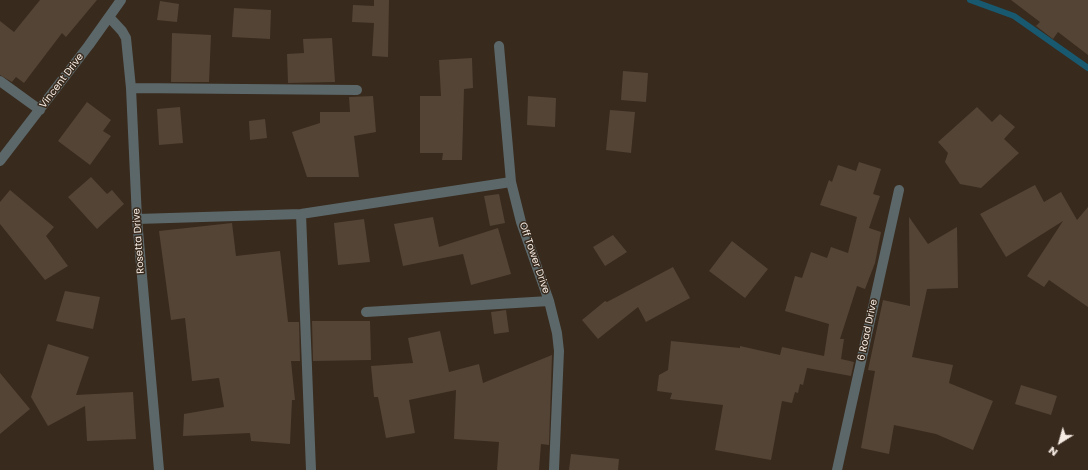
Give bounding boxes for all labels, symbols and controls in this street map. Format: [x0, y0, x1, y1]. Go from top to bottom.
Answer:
street label: Vincent Drive [37, 51, 87, 111]
street label: Rosetta Drive [131, 208, 147, 274]
street label: Off Tower Drive [516, 221, 552, 295]
street label: 6 Road Drive [856, 298, 880, 362]
north arrow [1040, 422, 1080, 462]
text: N [1045, 443, 1061, 460]

